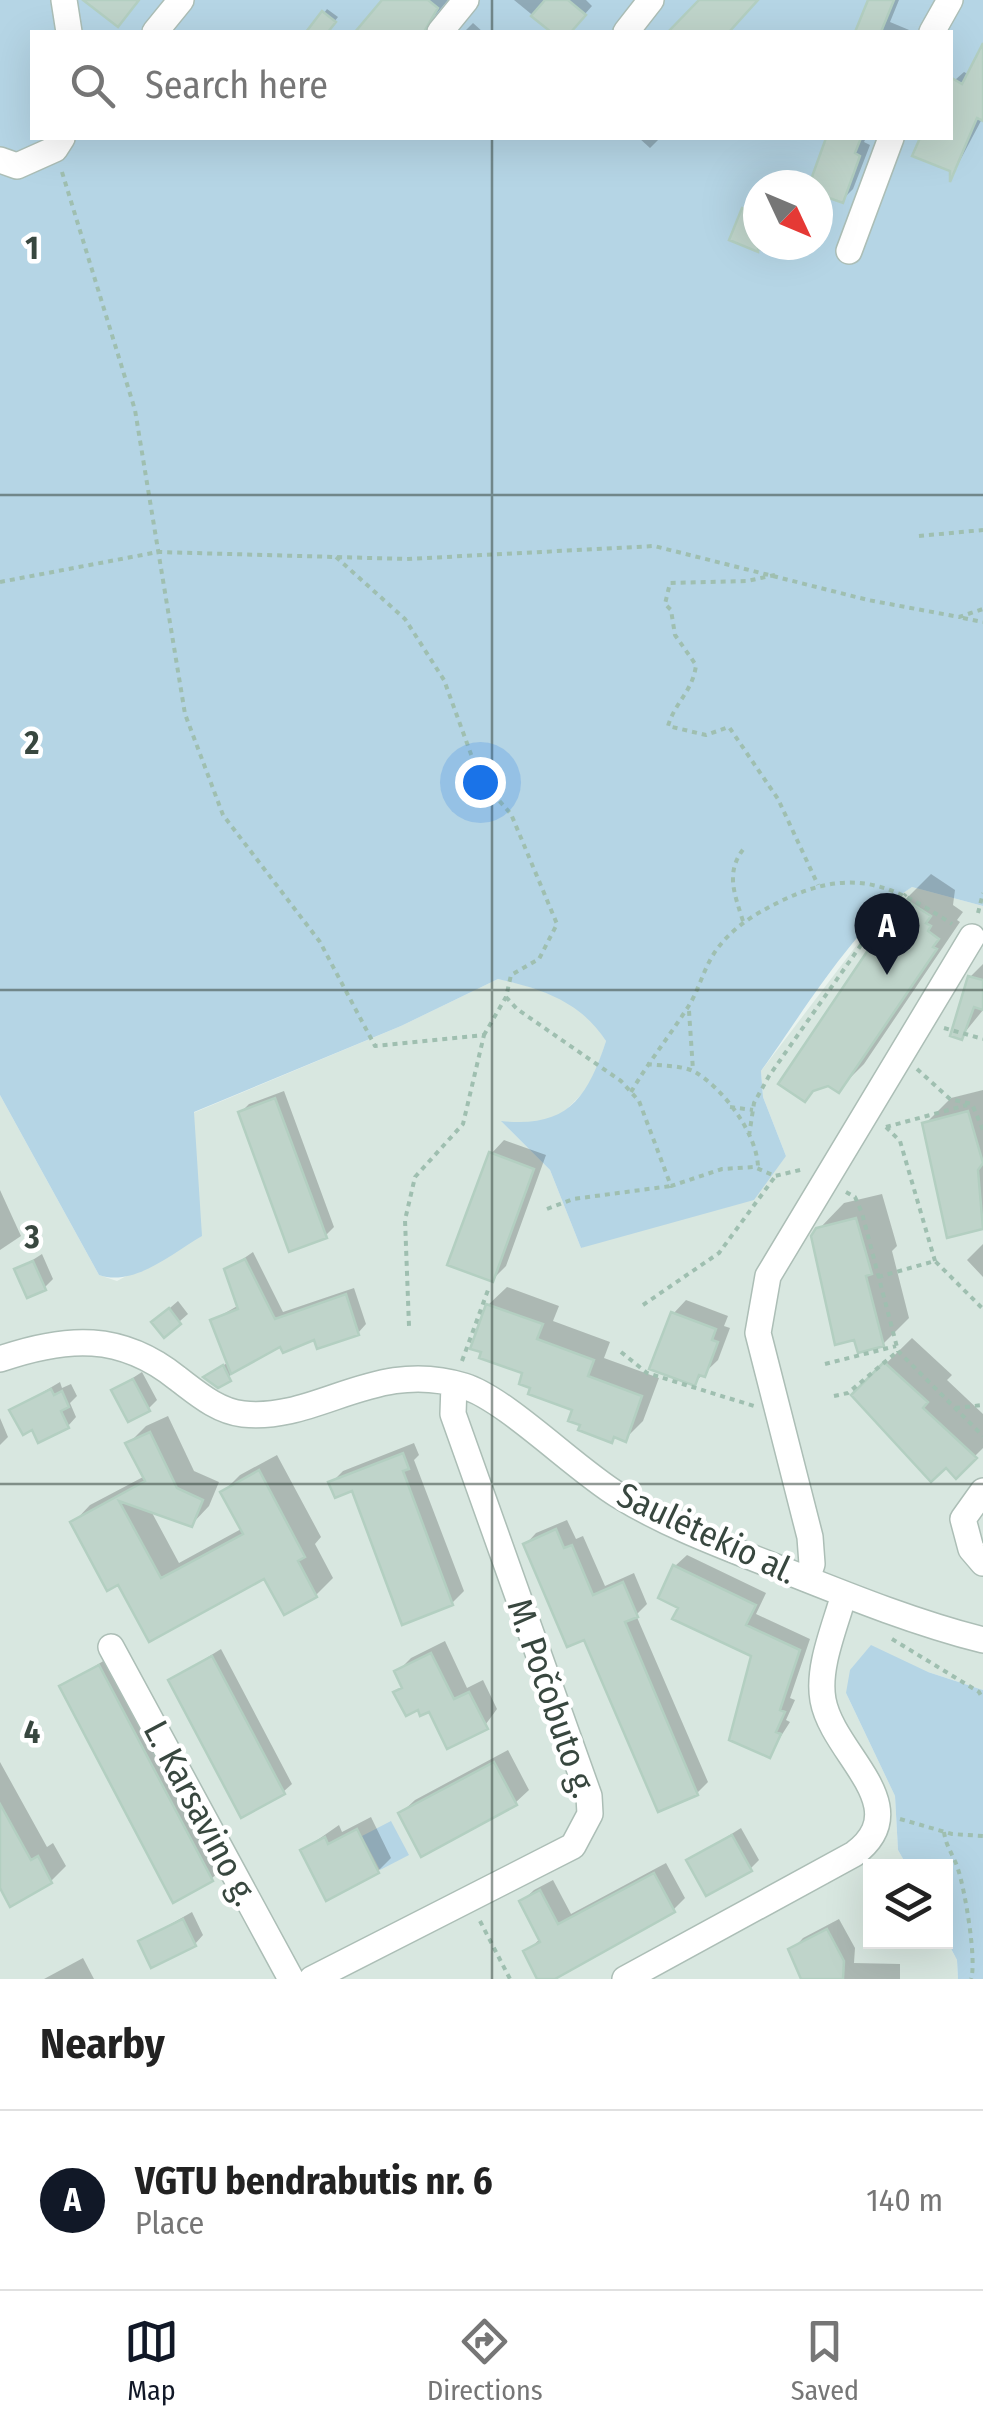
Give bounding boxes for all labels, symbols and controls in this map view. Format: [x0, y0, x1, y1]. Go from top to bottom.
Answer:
search box [30, 30, 953, 140]
icon: search [65, 58, 120, 113]
text: Search here [145, 62, 328, 108]
north arrow [743, 170, 833, 260]
text: 1 [25, 229, 39, 267]
text: 2 [24, 724, 40, 762]
your location [455, 757, 506, 808]
pin: A [854, 892, 920, 975]
text: 3 [23, 1218, 40, 1256]
street label: Saulėtekio al. [611, 1473, 803, 1593]
street label: M. Počobuto g. [498, 1593, 606, 1803]
text: 4 [24, 1713, 40, 1751]
street label: L. Karsavino g. [135, 1714, 267, 1912]
map controls [863, 1859, 953, 1949]
button: layers [863, 1859, 953, 1949]
text: Nearby [40, 2019, 165, 2069]
text: VGTU bendrabutis nr. 6 [135, 2158, 493, 2204]
text: A [64, 2181, 81, 2219]
text: 140 m [866, 2181, 943, 2219]
text: Place [135, 2204, 204, 2242]
tab: Map [124, 2314, 179, 2407]
tab: Directions [427, 2314, 543, 2407]
tab: Saved [791, 2314, 859, 2407]

